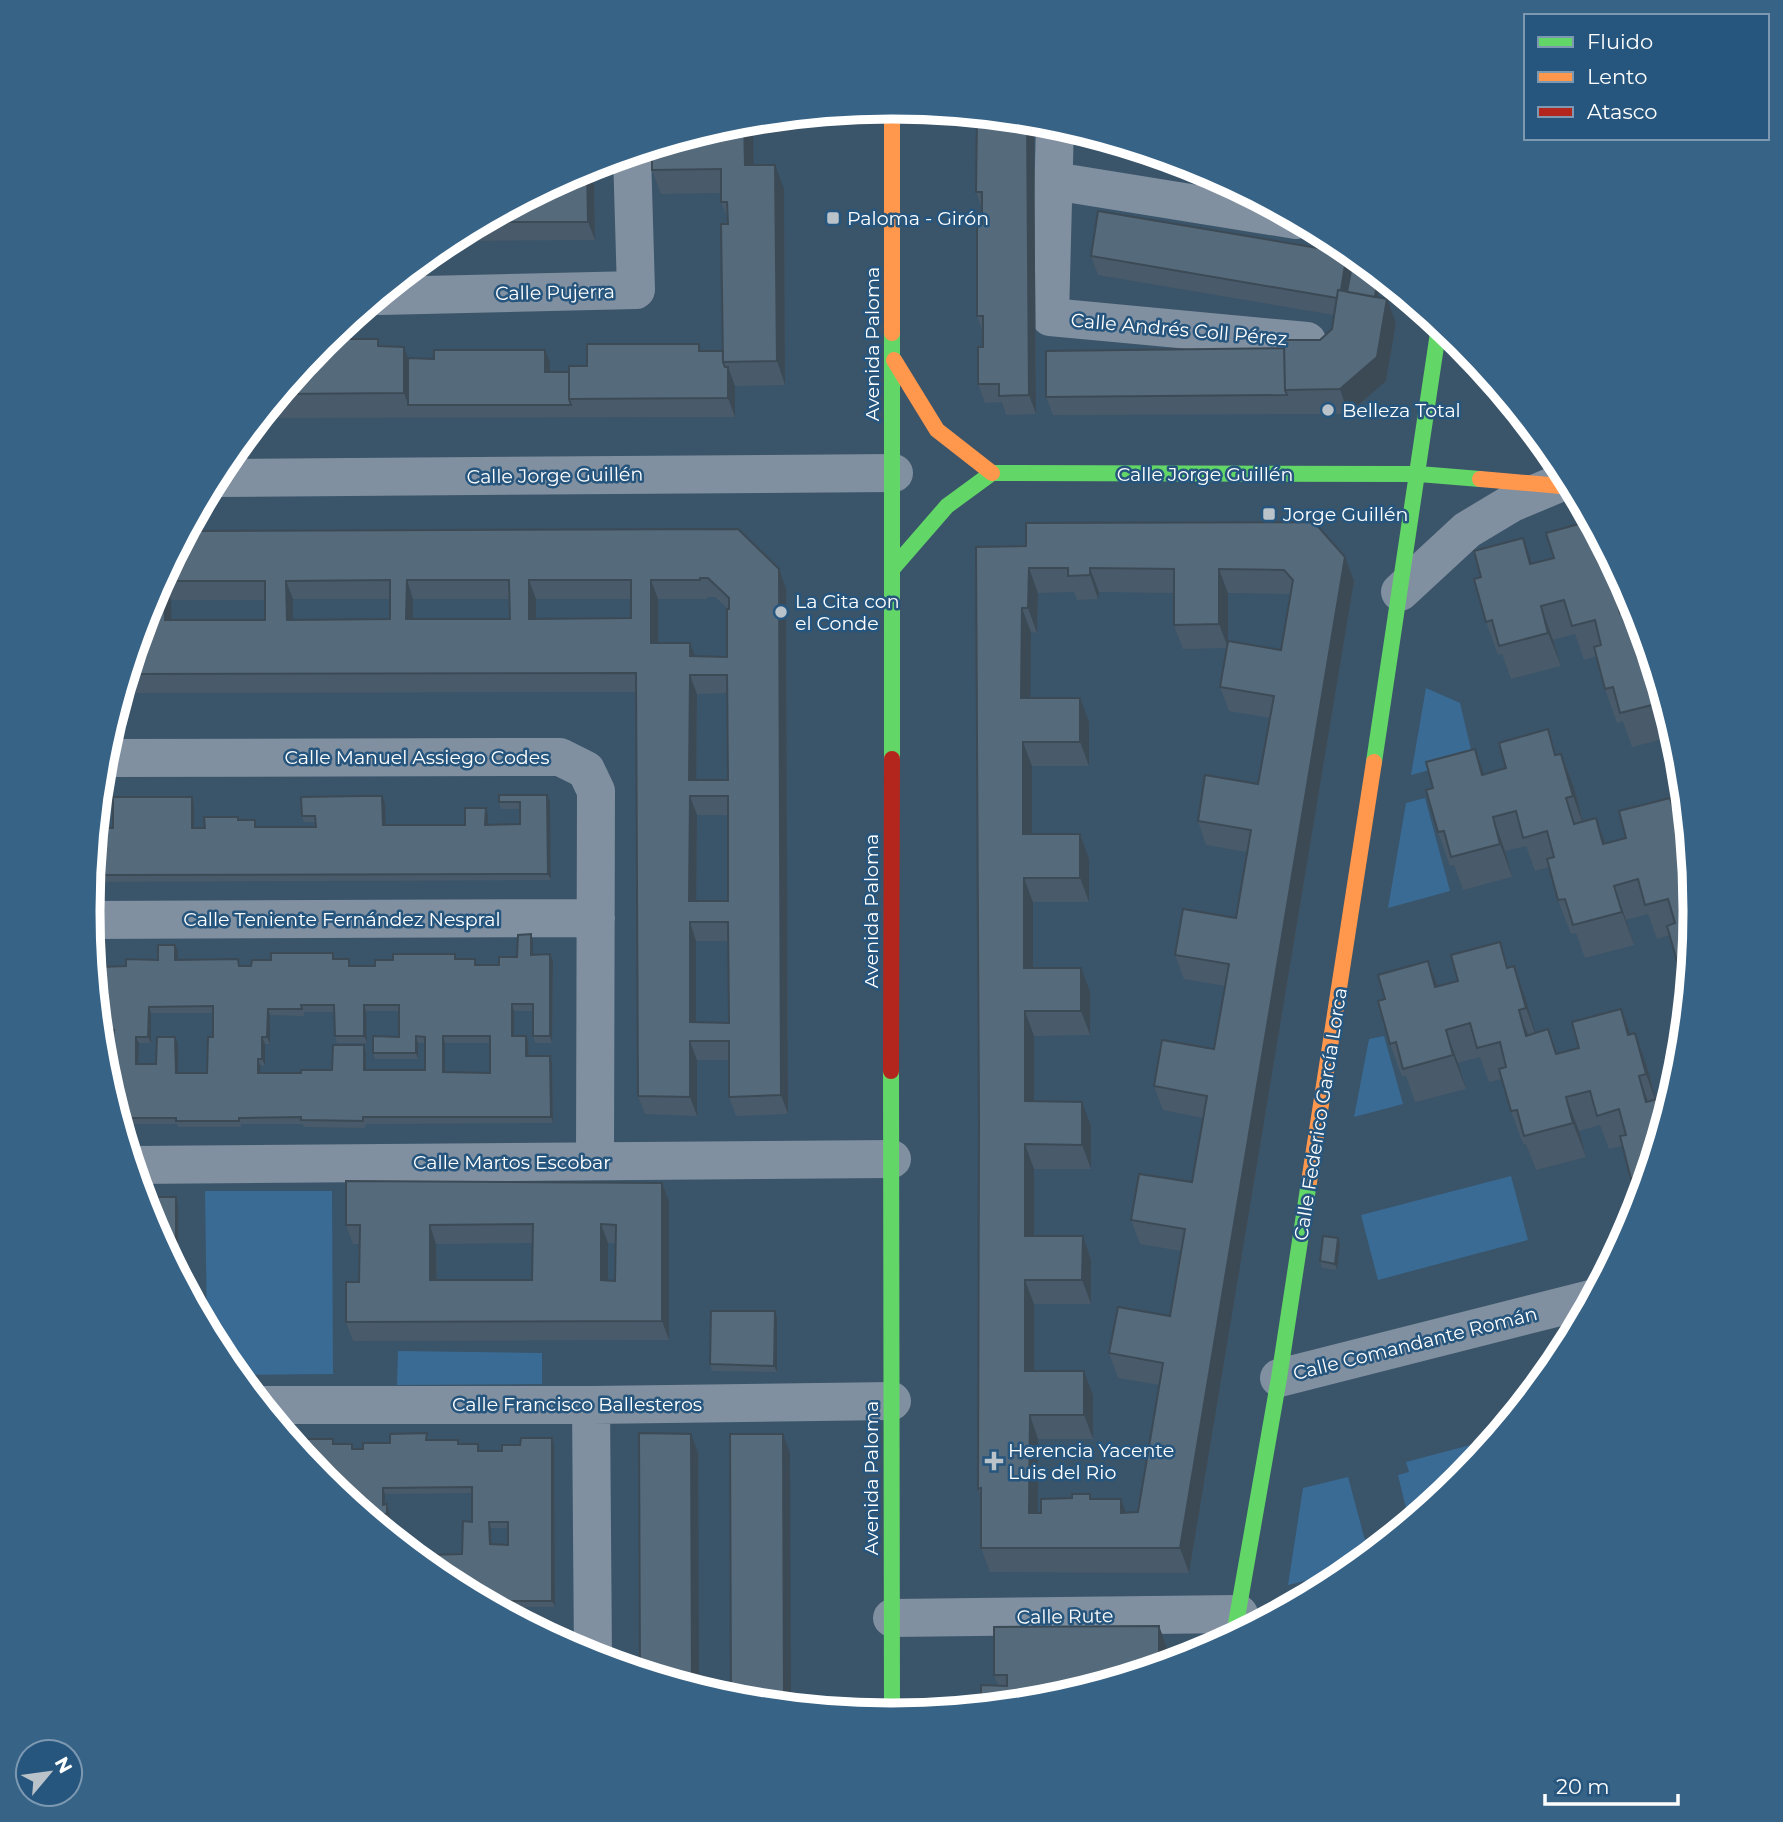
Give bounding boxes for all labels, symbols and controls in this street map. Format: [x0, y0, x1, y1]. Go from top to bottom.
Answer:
legend [1524, 14, 1769, 140]
text: Fluido [1587, 29, 1653, 54]
text: Lento [1587, 64, 1647, 89]
text: Atasco [1587, 99, 1658, 124]
place label: Paloma - Girón [847, 207, 989, 230]
marker: Paloma - Girón [825, 210, 841, 226]
street label: Avenida Paloma [861, 267, 884, 421]
street label: Calle Pujerra [495, 280, 615, 305]
street label: Calle Andrés Coll Pérez [1070, 309, 1288, 350]
place label: Belleza Total [1342, 399, 1461, 422]
marker: Belleza Total [1320, 402, 1336, 418]
street label: Calle Jorge Guillén [467, 462, 644, 489]
street label: Calle Jorge Guillén [1117, 463, 1293, 486]
place label: Jorge Guillén [1282, 503, 1408, 526]
marker: Jorge Guillén [1261, 506, 1277, 522]
place label: La Cita con el Conde [795, 590, 900, 635]
marker: La Cita con el Conde [773, 604, 789, 620]
street label: Calle Manuel Assiego Codes [285, 746, 549, 769]
street label: Avenida Paloma [860, 834, 883, 988]
street label: Calle Teniente Fernández Nespral [183, 908, 501, 931]
street label: Calle Federico García Lorca [1289, 986, 1352, 1242]
street label: Calle Martos Escobar [413, 1151, 611, 1174]
street label: Calle Comandante Román [1291, 1302, 1540, 1385]
street label: Calle Francisco Ballesteros [452, 1393, 702, 1416]
street label: Avenida Paloma [860, 1401, 883, 1555]
place label: Herencia Yacente Luis del Rio [1008, 1439, 1174, 1484]
marker: Herencia Yacente Luis del Rio [986, 1453, 1002, 1469]
street label: Calle Rute [1017, 1604, 1113, 1629]
north arrow [14, 1738, 84, 1808]
text: N [50, 1753, 77, 1777]
scale bar [1545, 1762, 1678, 1806]
text: 20 m [1556, 1774, 1610, 1799]

